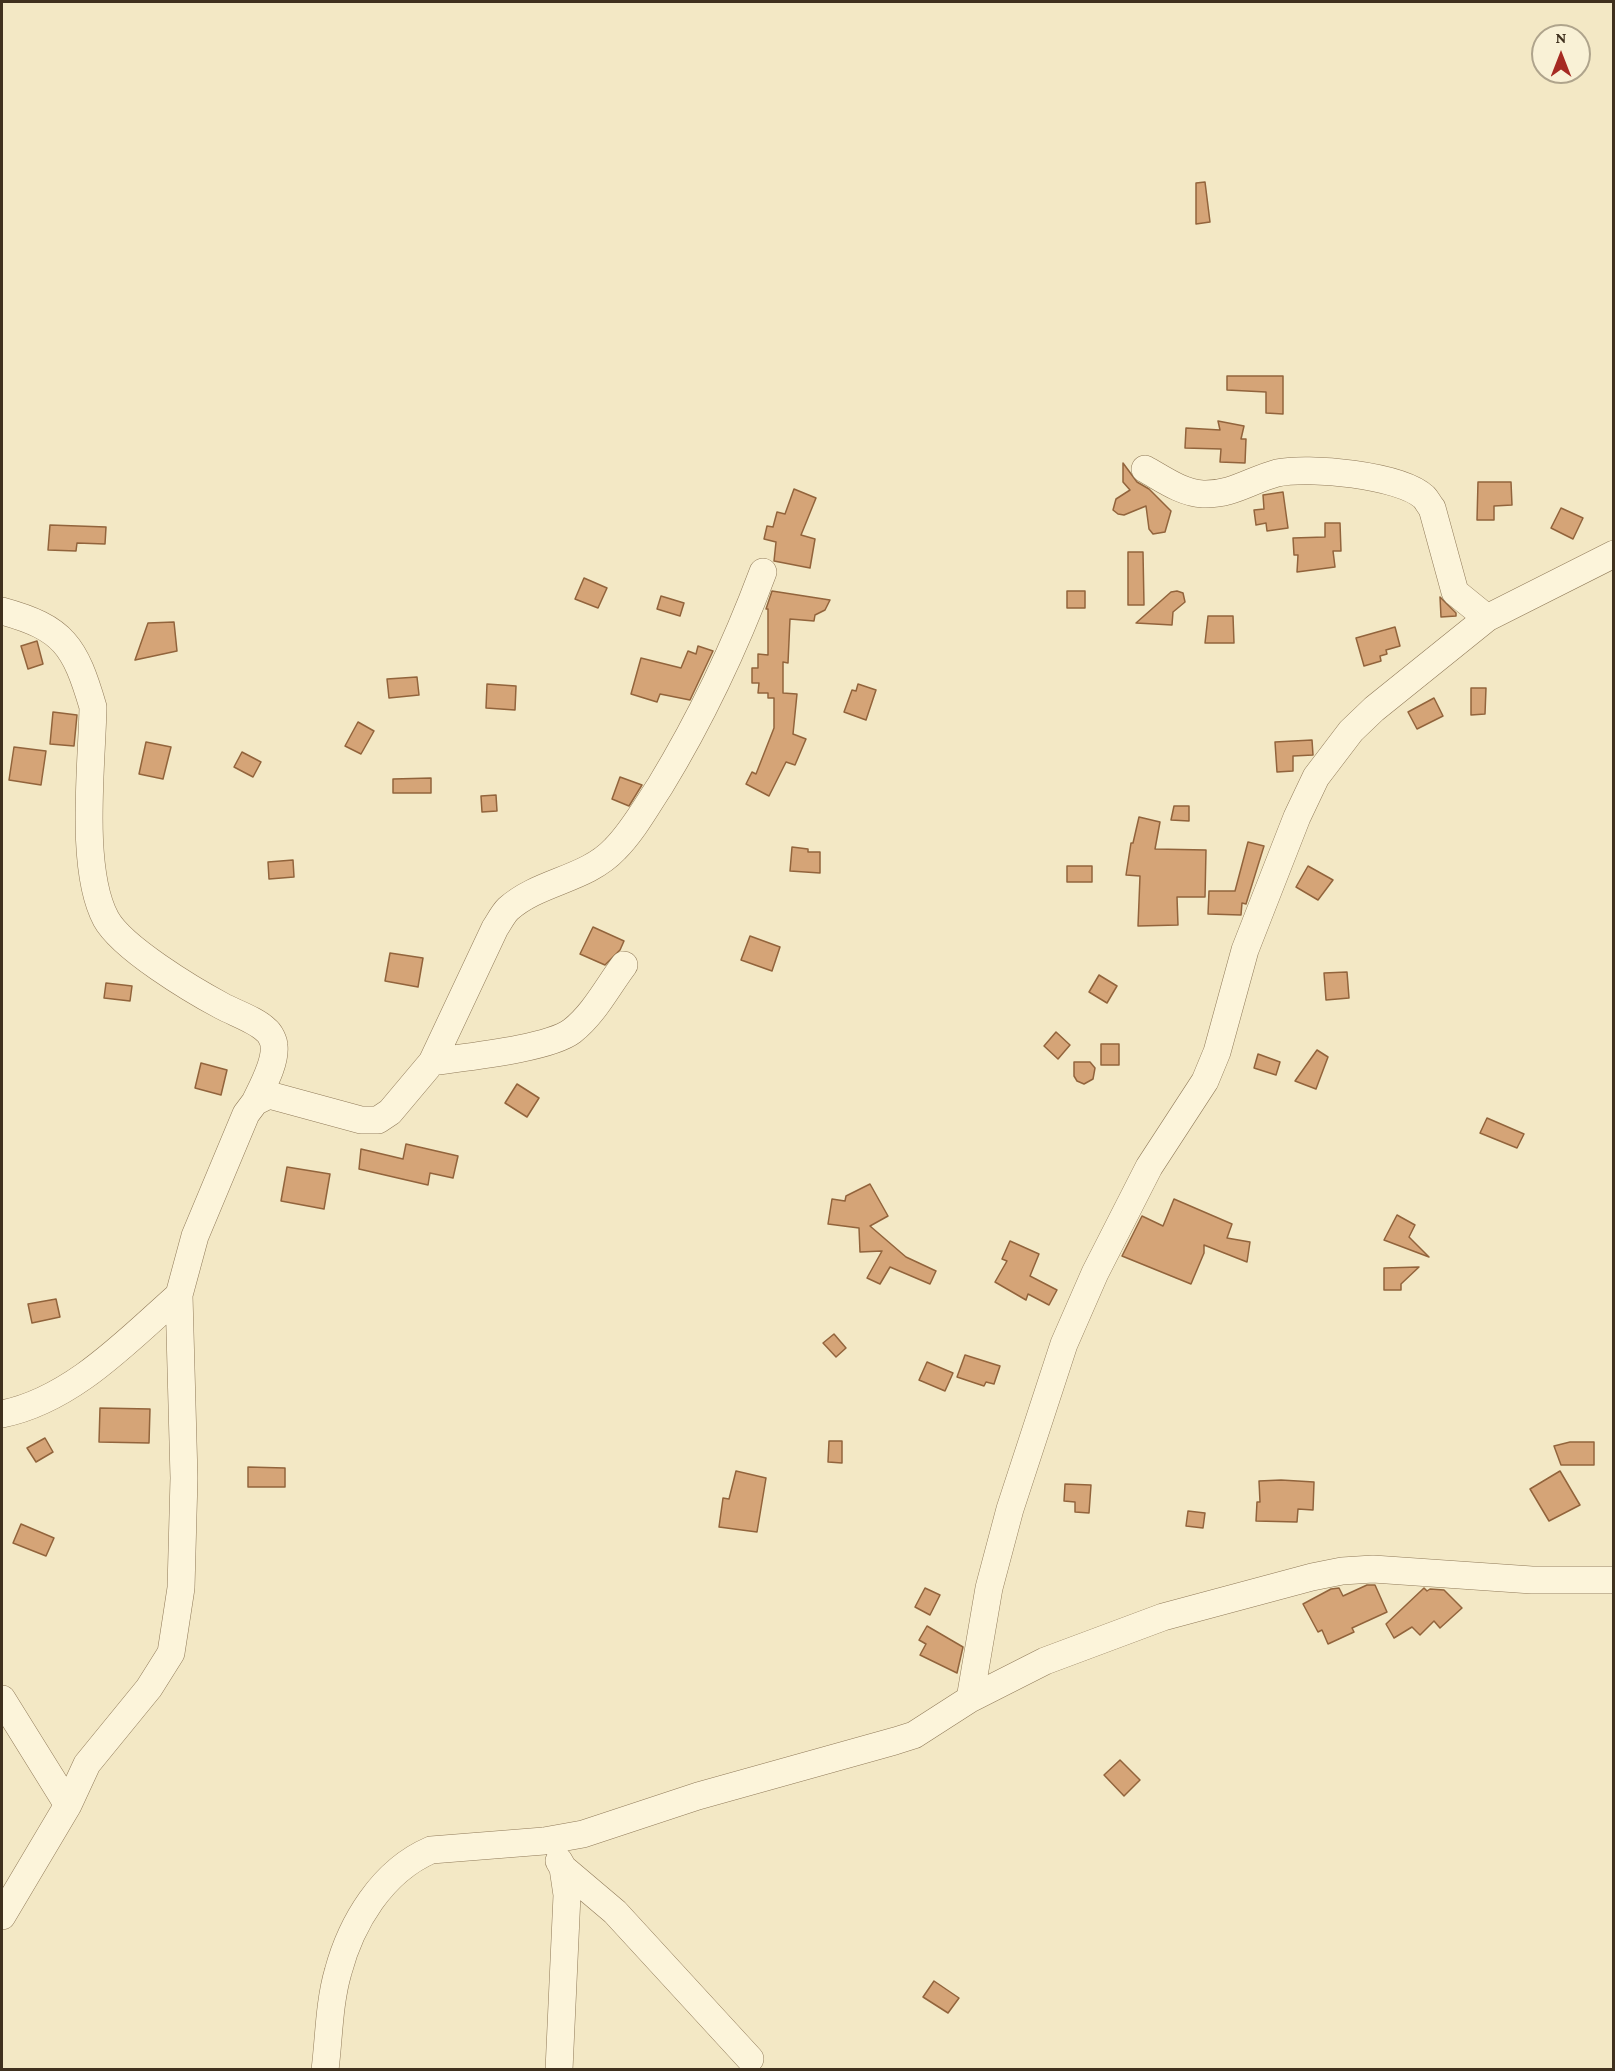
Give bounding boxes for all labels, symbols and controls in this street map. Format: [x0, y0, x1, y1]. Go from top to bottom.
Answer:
north arrow [1531, 24, 1591, 84]
text: N [1556, 29, 1566, 46]

